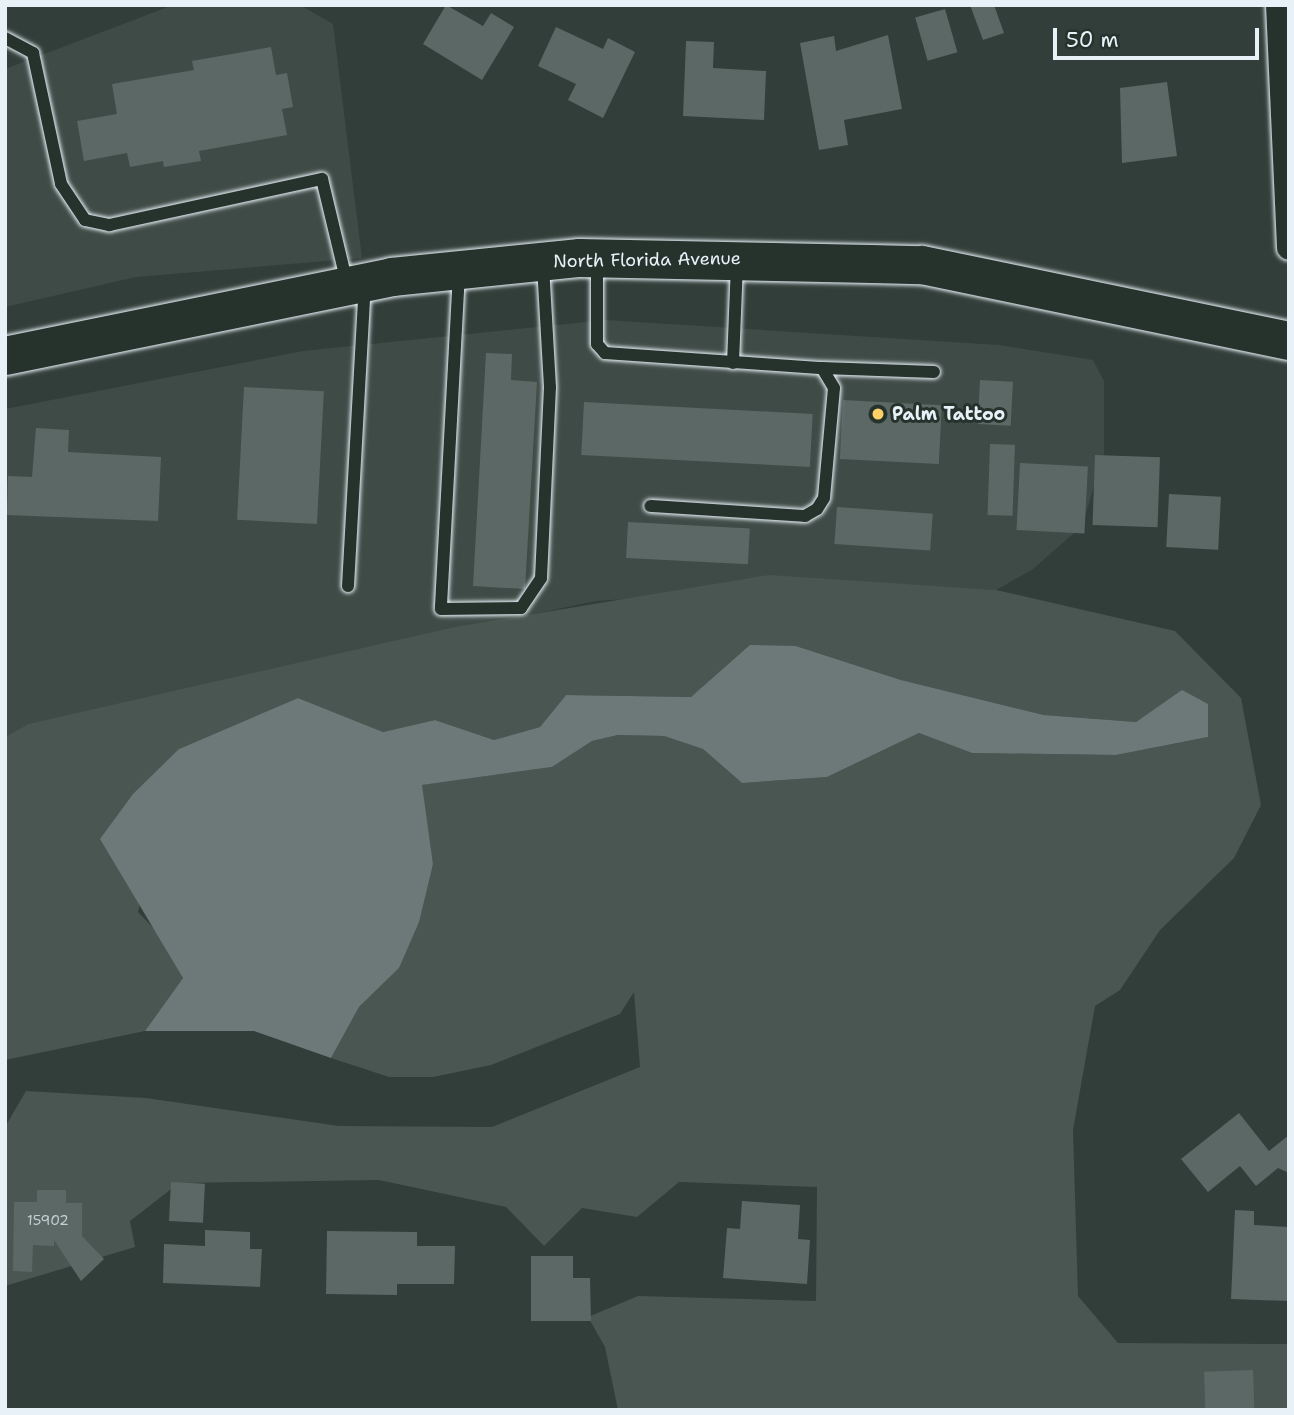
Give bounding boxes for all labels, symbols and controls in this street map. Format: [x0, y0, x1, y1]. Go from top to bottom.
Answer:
scale bar [1056, 14, 1262, 58]
text: 50 m [1066, 26, 1119, 54]
street label: North Florida Avenue [553, 248, 741, 272]
place label: Palm Tattoo [892, 403, 1005, 425]
marker: Palm Tattoo [870, 406, 886, 422]
house number: 15902 [27, 1212, 69, 1228]

